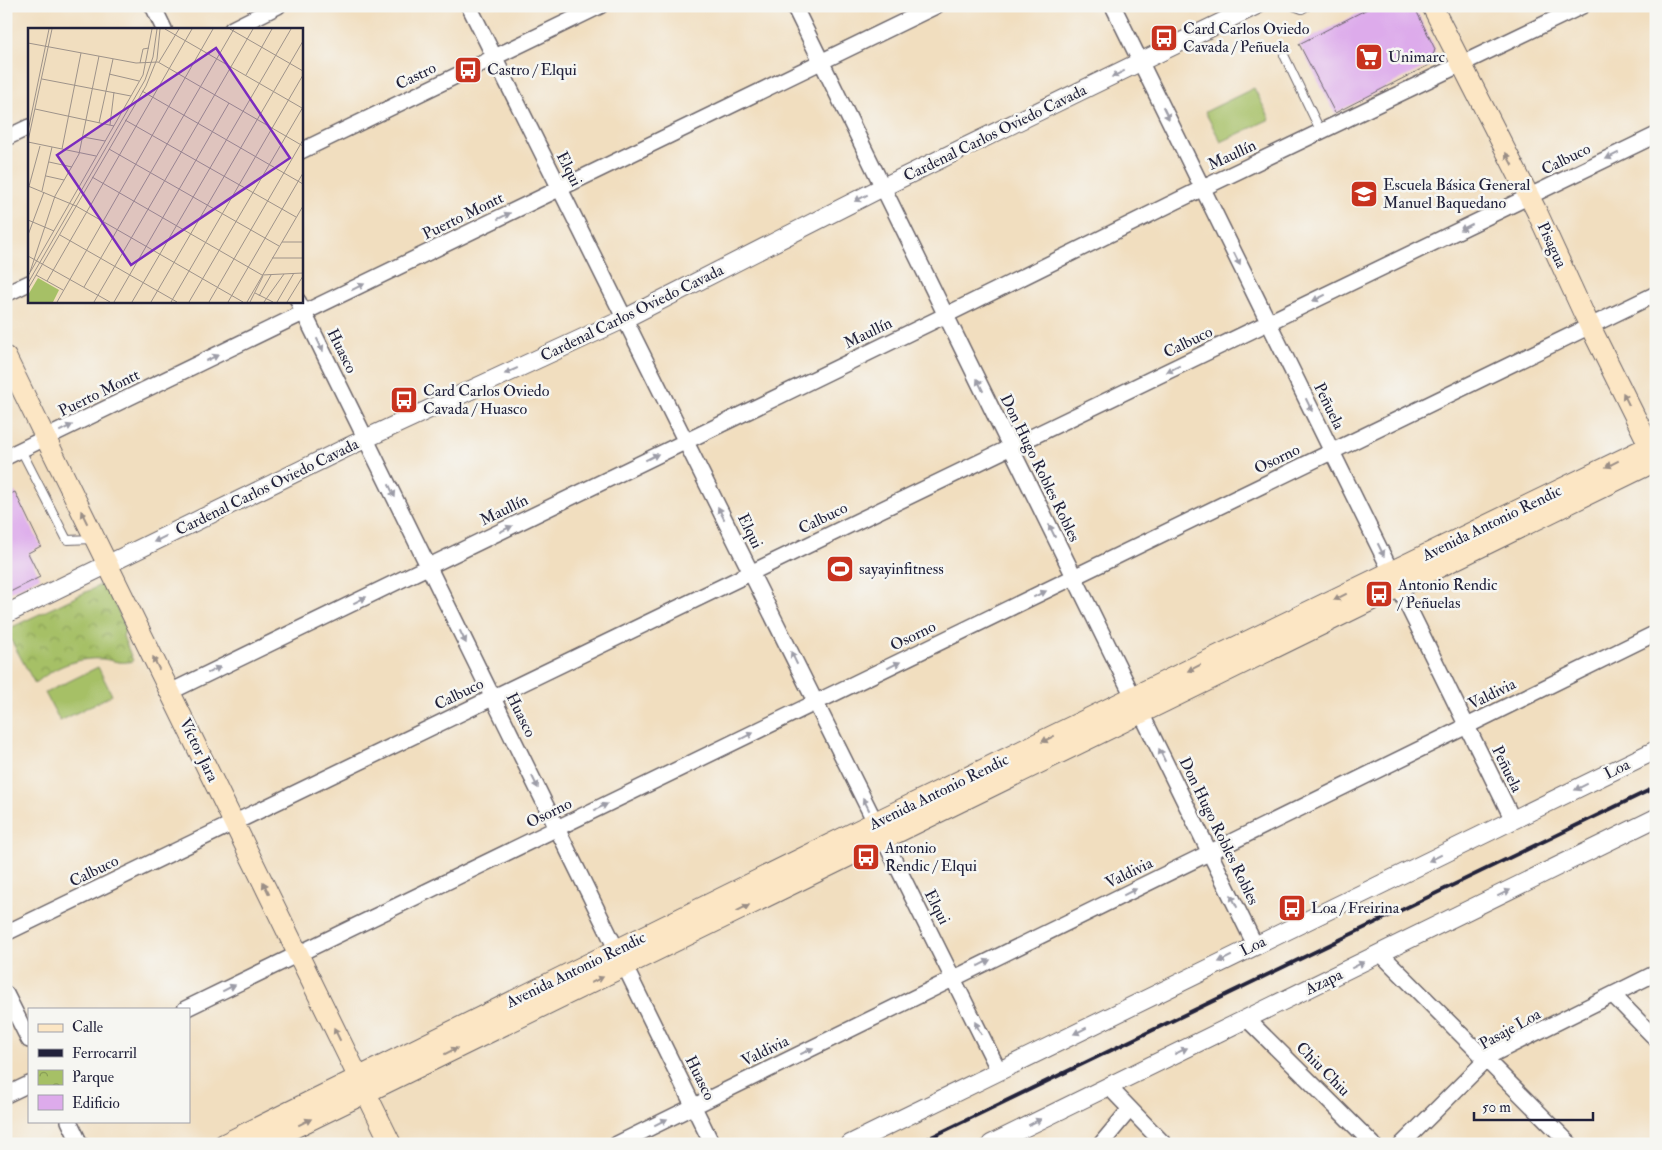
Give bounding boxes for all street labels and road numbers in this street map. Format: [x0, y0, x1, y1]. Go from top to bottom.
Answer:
street label: Castro [393, 58, 440, 94]
street label: Cardenal Carlos Oviedo Cavada [900, 80, 1090, 186]
street label: Maullín [1205, 135, 1259, 175]
street label: Calbuco [1538, 138, 1594, 179]
street label: Elqui [552, 148, 586, 190]
street label: Puerto Montt [419, 188, 507, 244]
street label: Pisagua [1533, 219, 1571, 272]
street label: Cardenal Carlos Oviedo Cavada [537, 260, 727, 366]
street label: Maullín [841, 313, 895, 353]
street label: Calbuco [1160, 321, 1216, 362]
street label: Huasco [323, 325, 362, 377]
street label: Puerto Montt [55, 365, 143, 421]
street label: Peñuela [1309, 379, 1349, 433]
street label: Don Hugo Robles Robles [996, 391, 1084, 545]
street label: Cardenal Carlos Oviedo Cavada [172, 434, 362, 540]
street label: Osorno [1251, 439, 1303, 479]
street label: Avenida Antonio Rendic [1418, 480, 1566, 566]
street label: Maullín [477, 490, 531, 530]
street label: Calbuco [795, 497, 851, 538]
street label: Elqui [733, 510, 767, 552]
street label: Osorno [887, 616, 939, 656]
street label: Calbuco [431, 673, 487, 714]
street label: Valdivia [1465, 674, 1519, 714]
street label: Huasco [502, 689, 541, 741]
street label: Víctor Jara [174, 715, 223, 786]
street label: Peñuela [1487, 742, 1527, 796]
street label: Avenida Antonio Rendic [865, 749, 1013, 835]
street label: Don Hugo Robles Robles [1175, 754, 1263, 908]
street label: Loa [1601, 754, 1633, 784]
street label: Osorno [523, 793, 575, 833]
street label: Calbuco [66, 850, 122, 891]
street label: Valdivia [1102, 853, 1156, 893]
street label: Elqui [920, 886, 954, 928]
street label: Avenida Antonio Rendic [502, 927, 650, 1013]
street label: Loa [1237, 931, 1269, 961]
street label: Azapa [1301, 964, 1347, 1001]
street label: Pasaje Loa [1476, 1004, 1545, 1054]
street label: Valdivia [738, 1031, 792, 1071]
street label: Chiu Chiu [1292, 1038, 1354, 1100]
street label: Huasco [681, 1052, 720, 1104]

